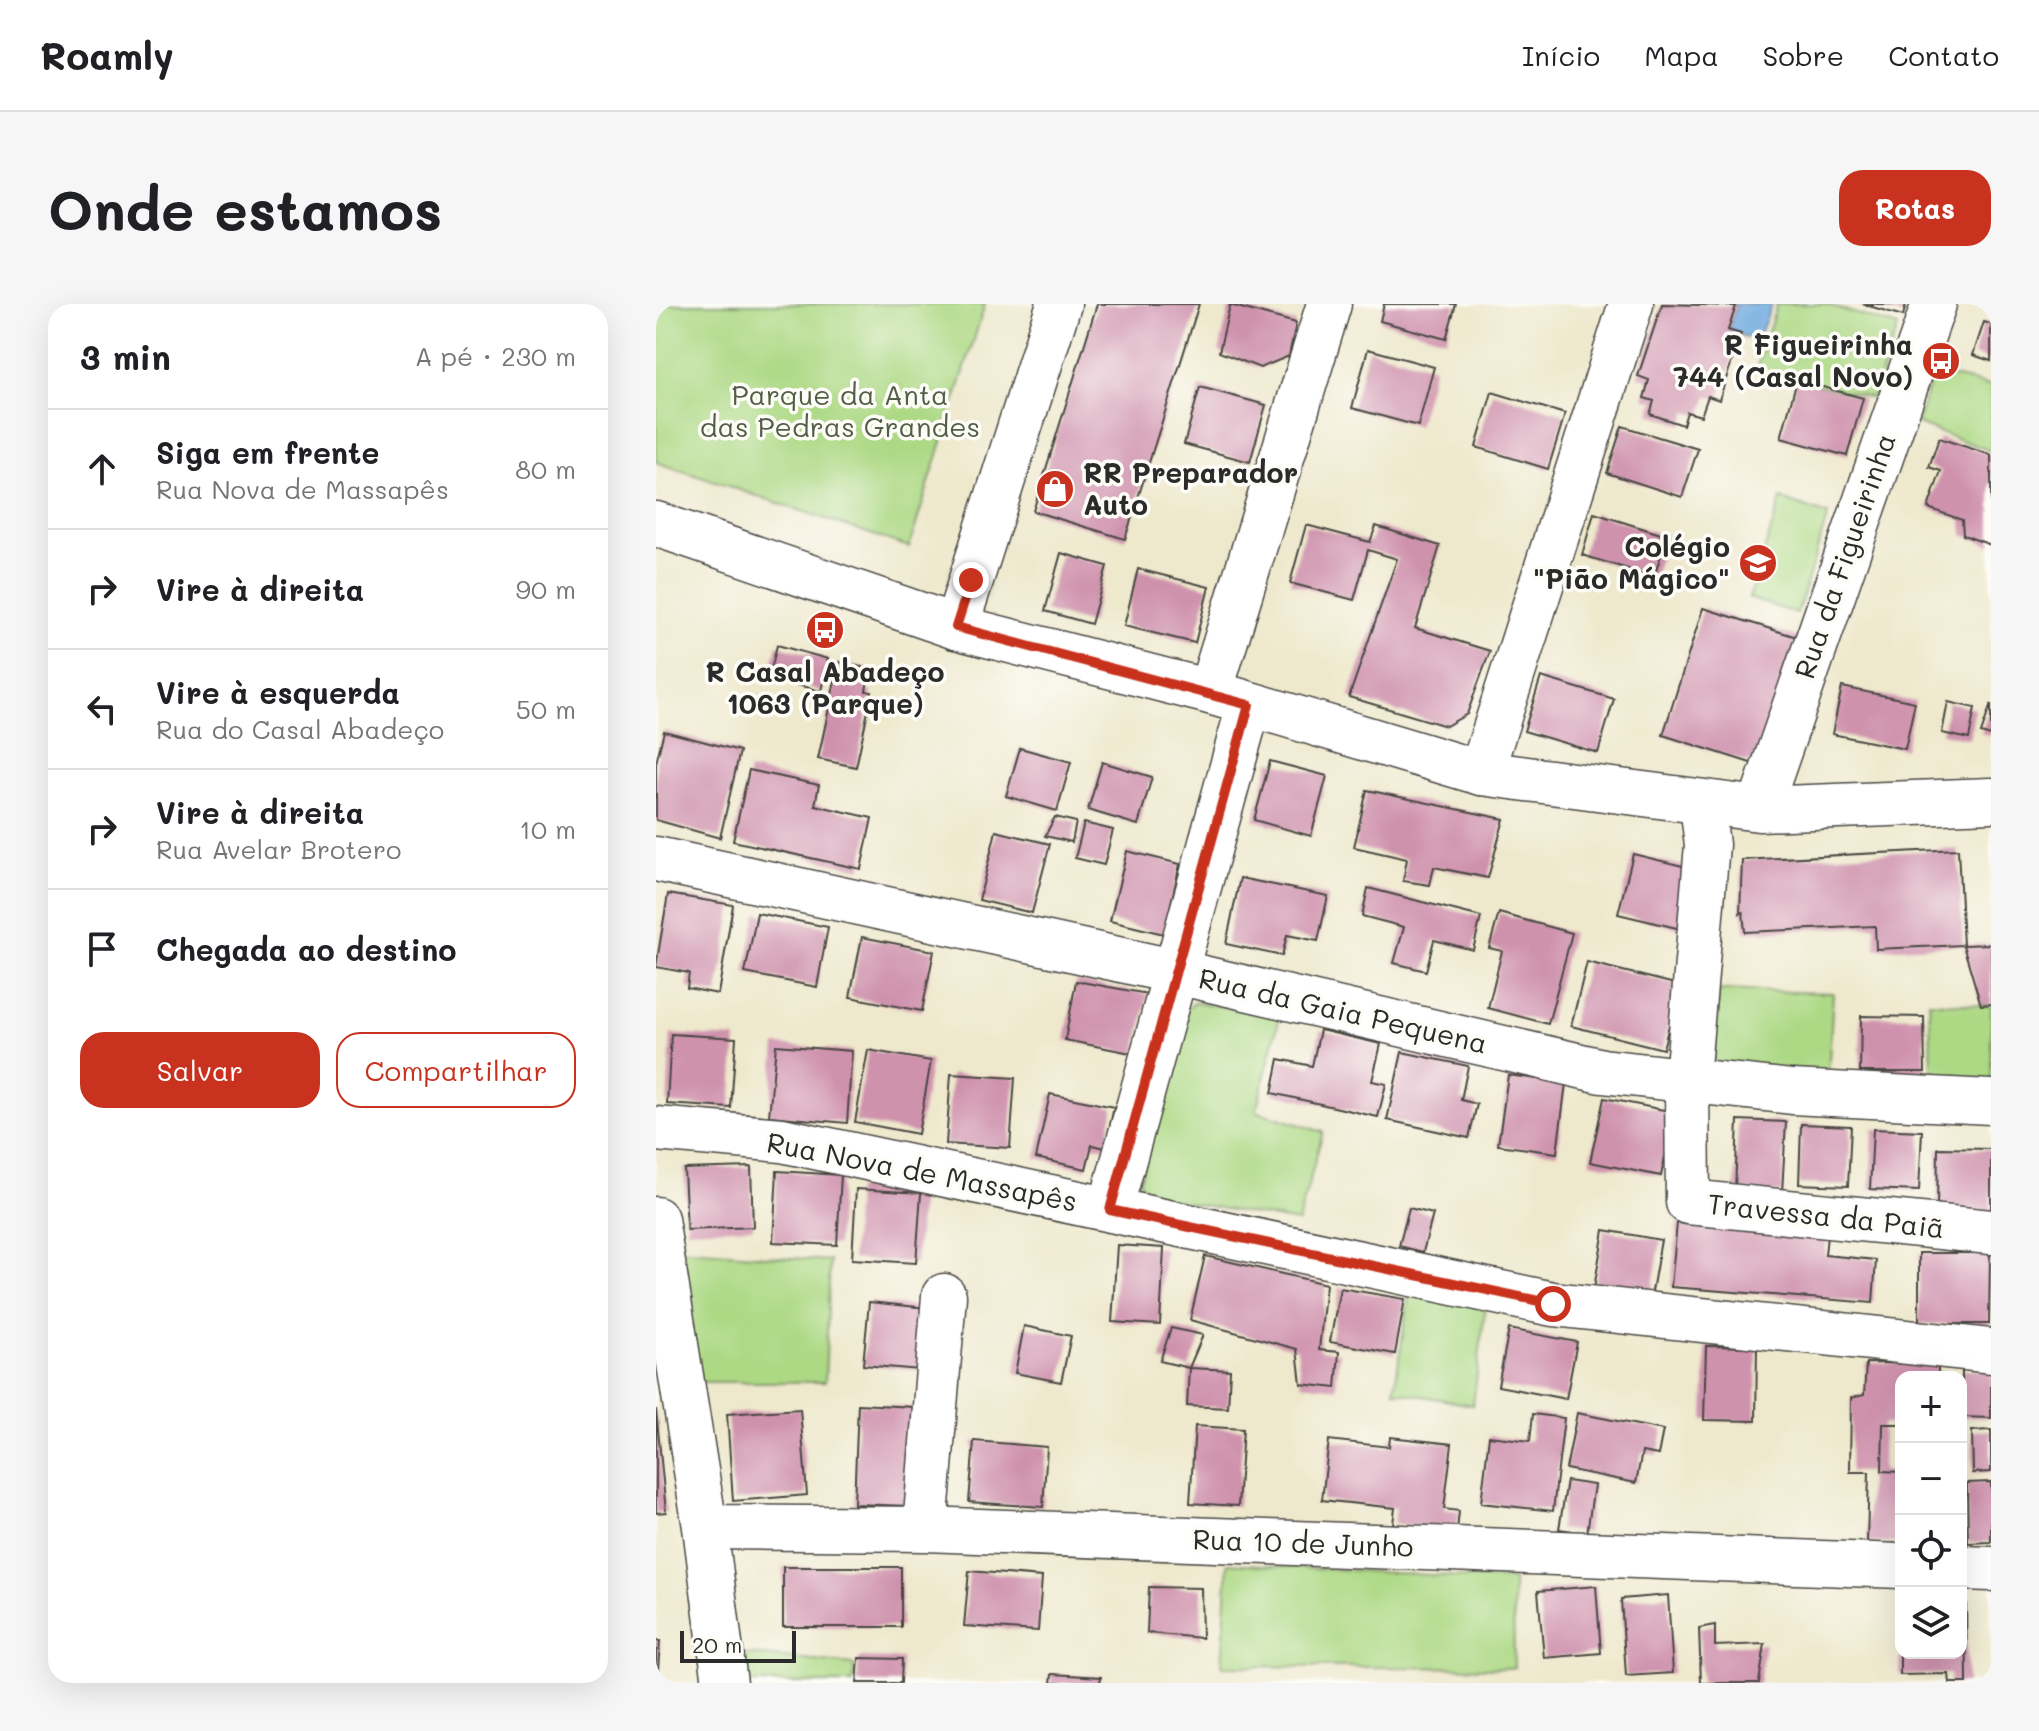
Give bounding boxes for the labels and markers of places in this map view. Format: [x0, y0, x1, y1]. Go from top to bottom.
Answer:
place label: R Figueirinha 744 (Casal Novo) [1673, 326, 1913, 394]
bus stop icon: R Figueirinha 744 (Casal Novo) [1920, 340, 1962, 382]
place label: RR Preparador Auto [1083, 454, 1298, 522]
shop icon: RR Preparador Auto [1034, 468, 1076, 510]
place label: Colégio "Pião Mágico" [1533, 528, 1730, 596]
school or university icon: Colégio "Pião Mágico" [1737, 542, 1779, 584]
bus stop icon: R Casal Abadeço 1063 (Parque) [804, 609, 846, 651]
place label: R Casal Abadeço 1063 (Parque) [705, 653, 945, 721]

